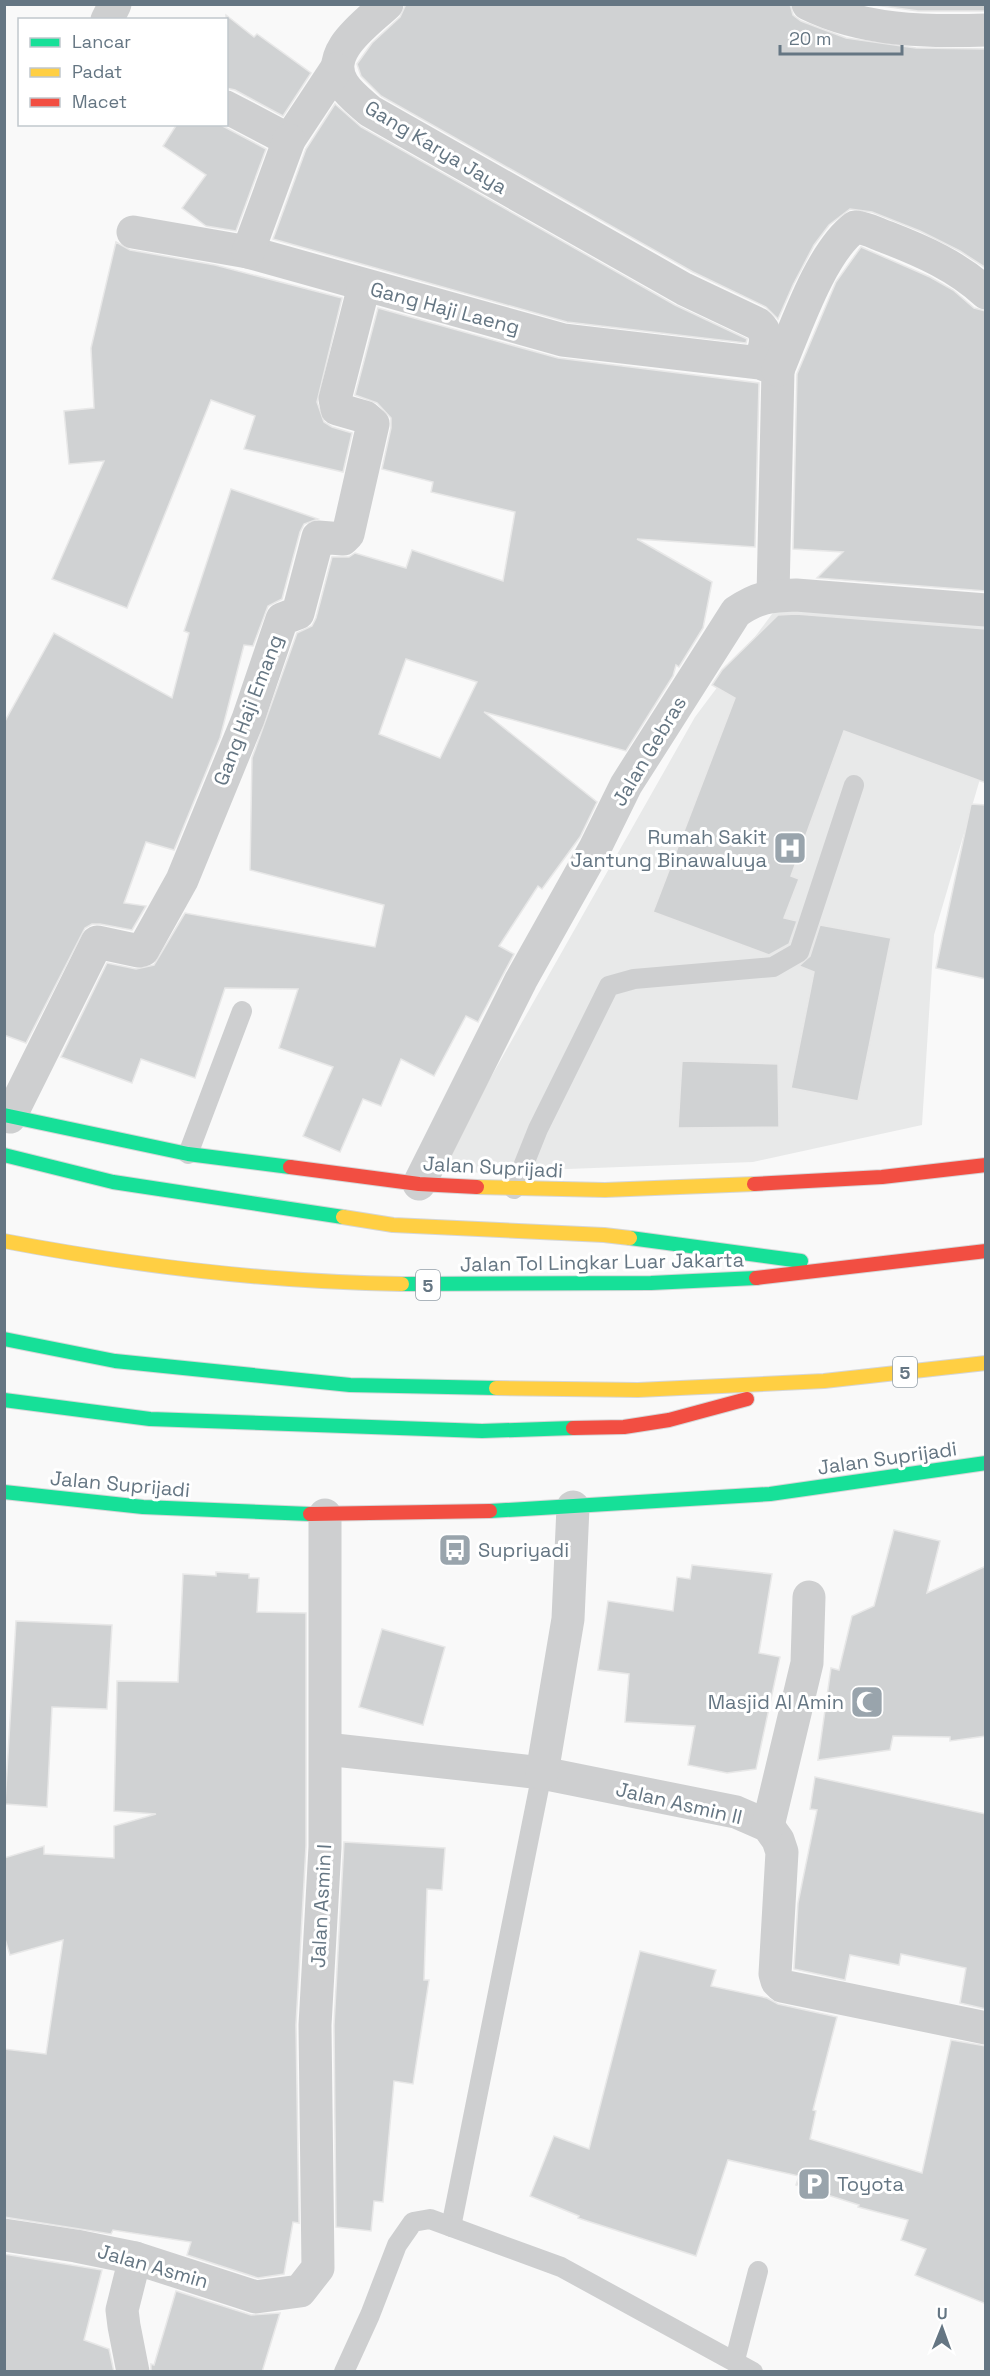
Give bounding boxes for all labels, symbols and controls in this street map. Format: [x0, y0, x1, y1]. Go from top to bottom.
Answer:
legend [18, 18, 228, 126]
scale bar [780, 18, 902, 56]
text: 20 m [789, 27, 832, 50]
text: Lancar [72, 30, 131, 53]
text: Padat [72, 60, 122, 83]
text: Macet [72, 90, 127, 113]
street label: Gang Karya Jaya [360, 94, 512, 200]
street label: Gang Haji Laeng [367, 276, 523, 340]
street label: Gang Haji Emang [207, 631, 289, 789]
street label: Jalan Gebras [606, 691, 692, 811]
place label: Rumah Sakit Jantung Binawaluya [571, 824, 767, 873]
hospital icon: Rumah Sakit Jantung Binawaluya [772, 830, 808, 866]
street label: Jalan Suprijadi [422, 1150, 564, 1184]
street label: Jalan Tol Lingkar Luar Jakarta [460, 1247, 744, 1277]
road number: 5 [416, 1270, 440, 1300]
road number: 5 [893, 1357, 917, 1387]
street label: Jalan Suprijadi [816, 1435, 958, 1481]
street label: Jalan Suprijadi [49, 1465, 191, 1503]
bus stop icon: Supriyadi [437, 1532, 473, 1568]
place label: Supriyadi [478, 1537, 569, 1563]
mosque icon: Masjid Al Amin [849, 1684, 885, 1720]
place label: Masjid Al Amin [708, 1689, 844, 1715]
street label: Jalan Asmin II [613, 1776, 745, 1830]
street label: Jalan Asmin I [305, 1843, 337, 1969]
parking icon: Toyota [796, 2166, 832, 2202]
place label: Toyota [837, 2171, 904, 2197]
street label: Jalan Asmin [95, 2238, 211, 2294]
north arrow [912, 2298, 972, 2358]
text: U [937, 2303, 948, 2324]

